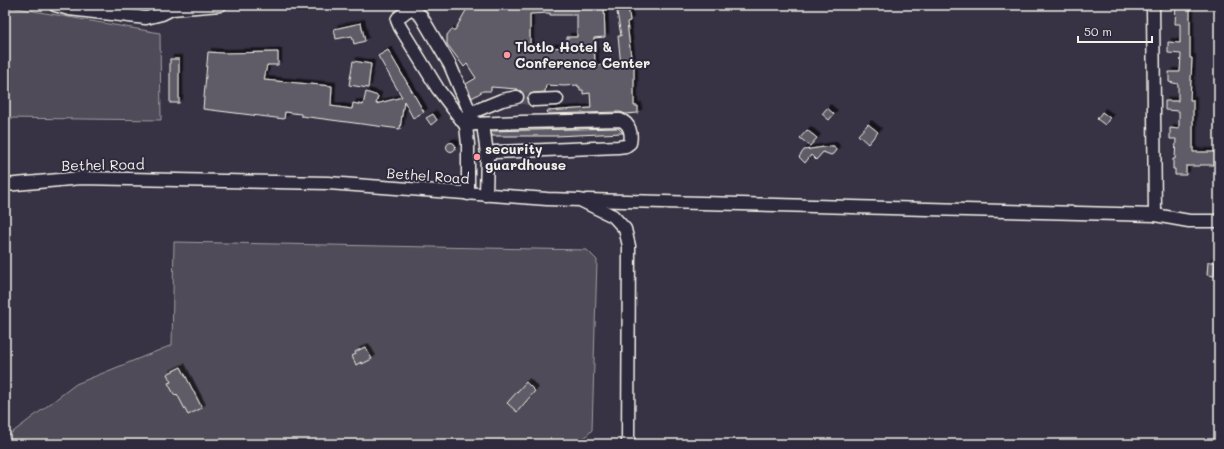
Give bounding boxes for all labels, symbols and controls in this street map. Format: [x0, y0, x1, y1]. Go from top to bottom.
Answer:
scale bar [1078, 18, 1152, 44]
text: 50 m [1084, 23, 1112, 39]
place label: Tlotlo Hotel & Conference Center [515, 37, 650, 72]
marker: Tlotlo Hotel & Conference Center [502, 50, 512, 60]
place label: security guardhouse [485, 139, 566, 174]
marker: security guardhouse [472, 152, 482, 162]
street label: Bethel Road [61, 154, 145, 175]
street label: Bethel Road [386, 163, 470, 188]

